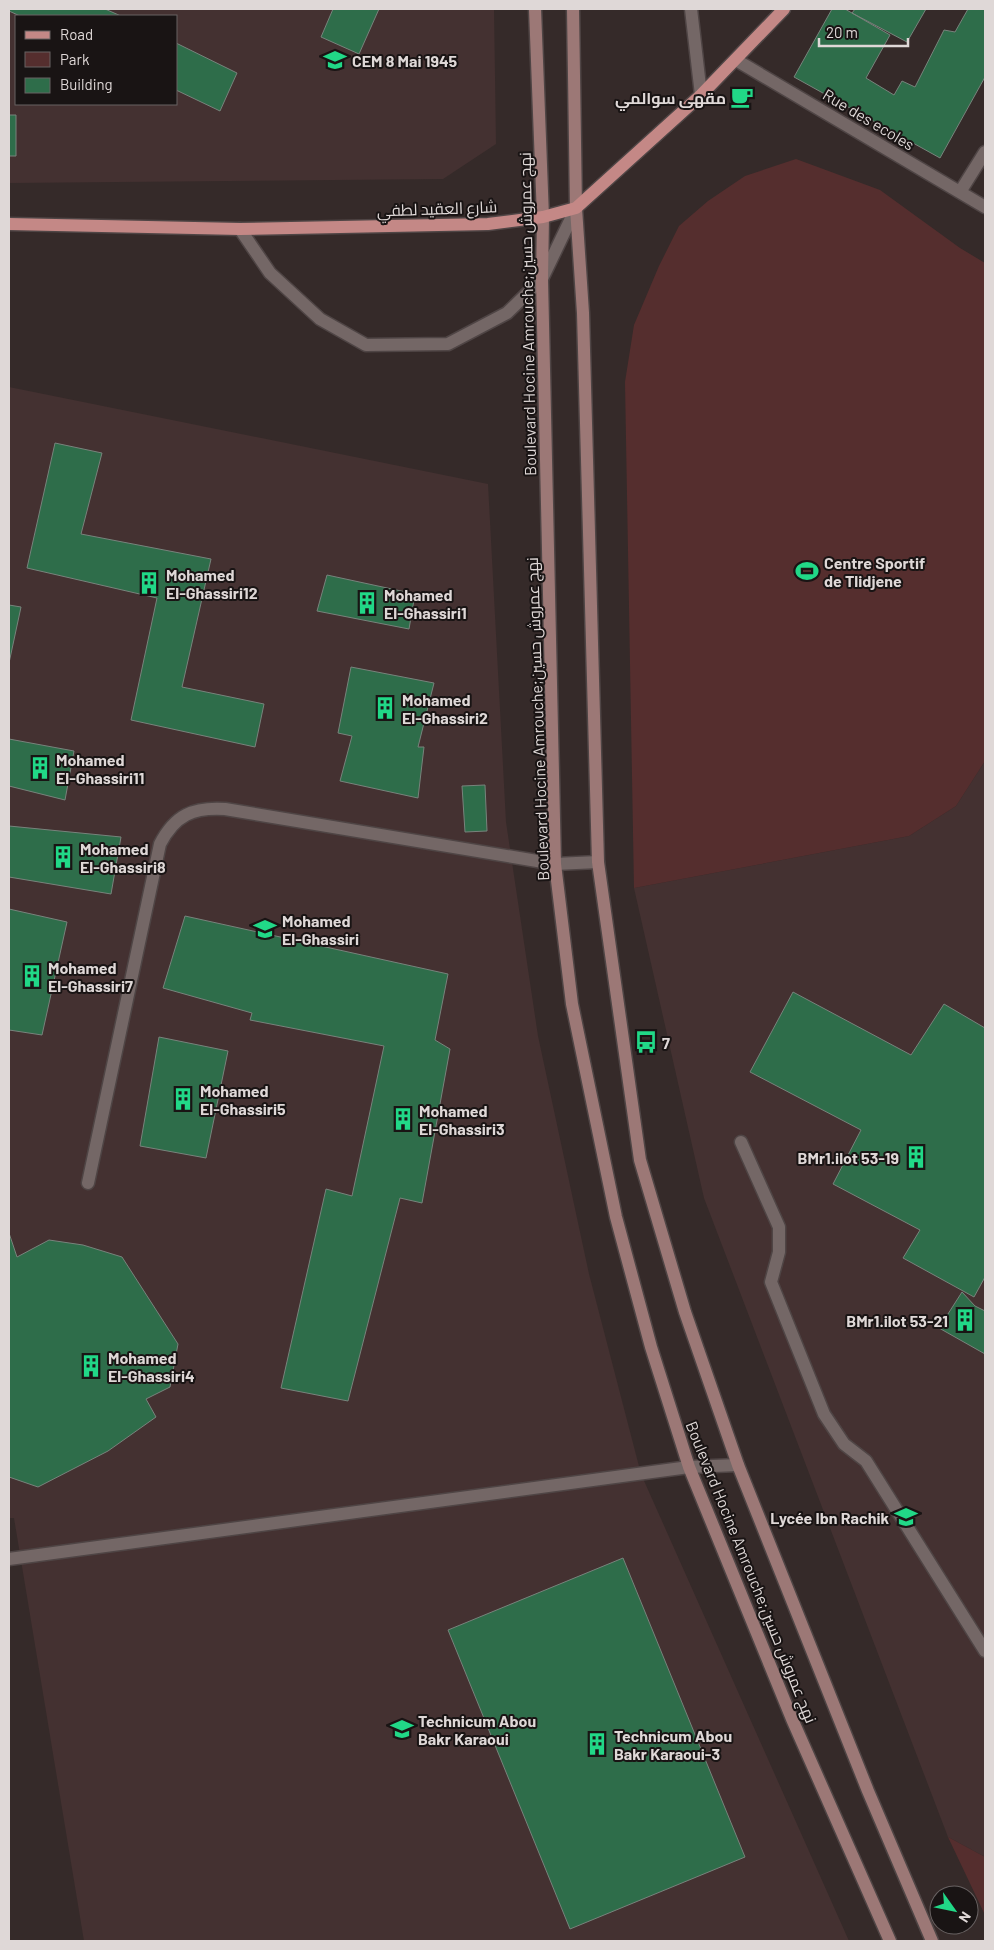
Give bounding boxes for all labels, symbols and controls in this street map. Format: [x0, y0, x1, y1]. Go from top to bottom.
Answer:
legend [15, 15, 178, 105]
scale bar [819, 15, 908, 47]
text: 20 m [826, 23, 858, 41]
text: Road [60, 25, 93, 43]
school or university icon: CEM 8 Mai 1945 [322, 47, 348, 73]
text: Park [60, 50, 90, 68]
place label: CEM 8 Mai 1945 [352, 51, 458, 70]
text: Building [60, 75, 113, 93]
cafe icon: مقهى سوالمي [729, 84, 755, 110]
street label: Rue des ecoles [820, 84, 918, 154]
place label: مقهى سوالمي [615, 88, 726, 111]
street label: Boulevard Hocine Amrouche;نهج عمروش حسين [515, 152, 542, 476]
street label: شارع العقيد لطفي [376, 196, 498, 225]
place label: Centre Sportif de Tlidjene [824, 553, 925, 590]
street label: Boulevard Hocine Amrouche;نهج عمروش حسين [522, 557, 555, 881]
sports icon: Centre Sportif de Tlidjene [794, 558, 820, 584]
place label: Mohamed El-Ghassiri12 [166, 565, 258, 602]
building icon: Mohamed El-Ghassiri12 [136, 570, 162, 596]
place label: Mohamed El-Ghassiri1 [384, 585, 467, 622]
building icon: Mohamed El-Ghassiri1 [354, 590, 380, 616]
place label: Mohamed El-Ghassiri2 [402, 690, 488, 727]
building icon: Mohamed El-Ghassiri2 [372, 695, 398, 721]
place label: Mohamed El-Ghassiri11 [56, 750, 144, 787]
building icon: Mohamed El-Ghassiri11 [27, 755, 53, 781]
place label: Mohamed El-Ghassiri8 [80, 839, 166, 876]
building icon: Mohamed El-Ghassiri8 [50, 844, 76, 870]
place label: Mohamed El-Ghassiri [282, 911, 359, 948]
school or university icon: Mohamed El-Ghassiri [252, 916, 278, 942]
place label: Mohamed El-Ghassiri7 [48, 958, 133, 995]
building icon: Mohamed El-Ghassiri7 [19, 963, 45, 989]
bus stop icon: 7 [633, 1029, 659, 1055]
place label: 7 [662, 1033, 670, 1052]
place label: Mohamed El-Ghassiri5 [200, 1081, 286, 1118]
building icon: Mohamed El-Ghassiri5 [170, 1086, 196, 1112]
place label: Mohamed El-Ghassiri3 [419, 1101, 505, 1138]
building icon: Mohamed El-Ghassiri3 [390, 1106, 416, 1132]
building icon: BMr1.ilot 53-19 [903, 1144, 929, 1170]
place label: BMr1.ilot 53-19 [798, 1148, 899, 1167]
building icon: BMr1.ilot 53-21 [952, 1307, 978, 1333]
place label: BMr1.ilot 53-21 [846, 1311, 948, 1330]
place label: Mohamed El-Ghassiri4 [108, 1348, 195, 1385]
building icon: Mohamed El-Ghassiri4 [78, 1353, 104, 1379]
street label: Boulevard Hocine Amrouche;نهج عمروش حسين [680, 1418, 821, 1727]
school or university icon: Lycée Ibn Rachik [893, 1504, 919, 1530]
place label: Lycée Ibn Rachik [770, 1508, 889, 1527]
place label: Technicum Abou Bakr Karaoui [418, 1711, 536, 1748]
school or university icon: Technicum Abou Bakr Karaoui [389, 1716, 415, 1742]
place label: Technicum Abou Bakr Karaoui-3 [614, 1726, 732, 1763]
building icon: Technicum Abou Bakr Karaoui-3 [584, 1731, 610, 1757]
north arrow [929, 1885, 979, 1935]
text: N [956, 1909, 975, 1926]

